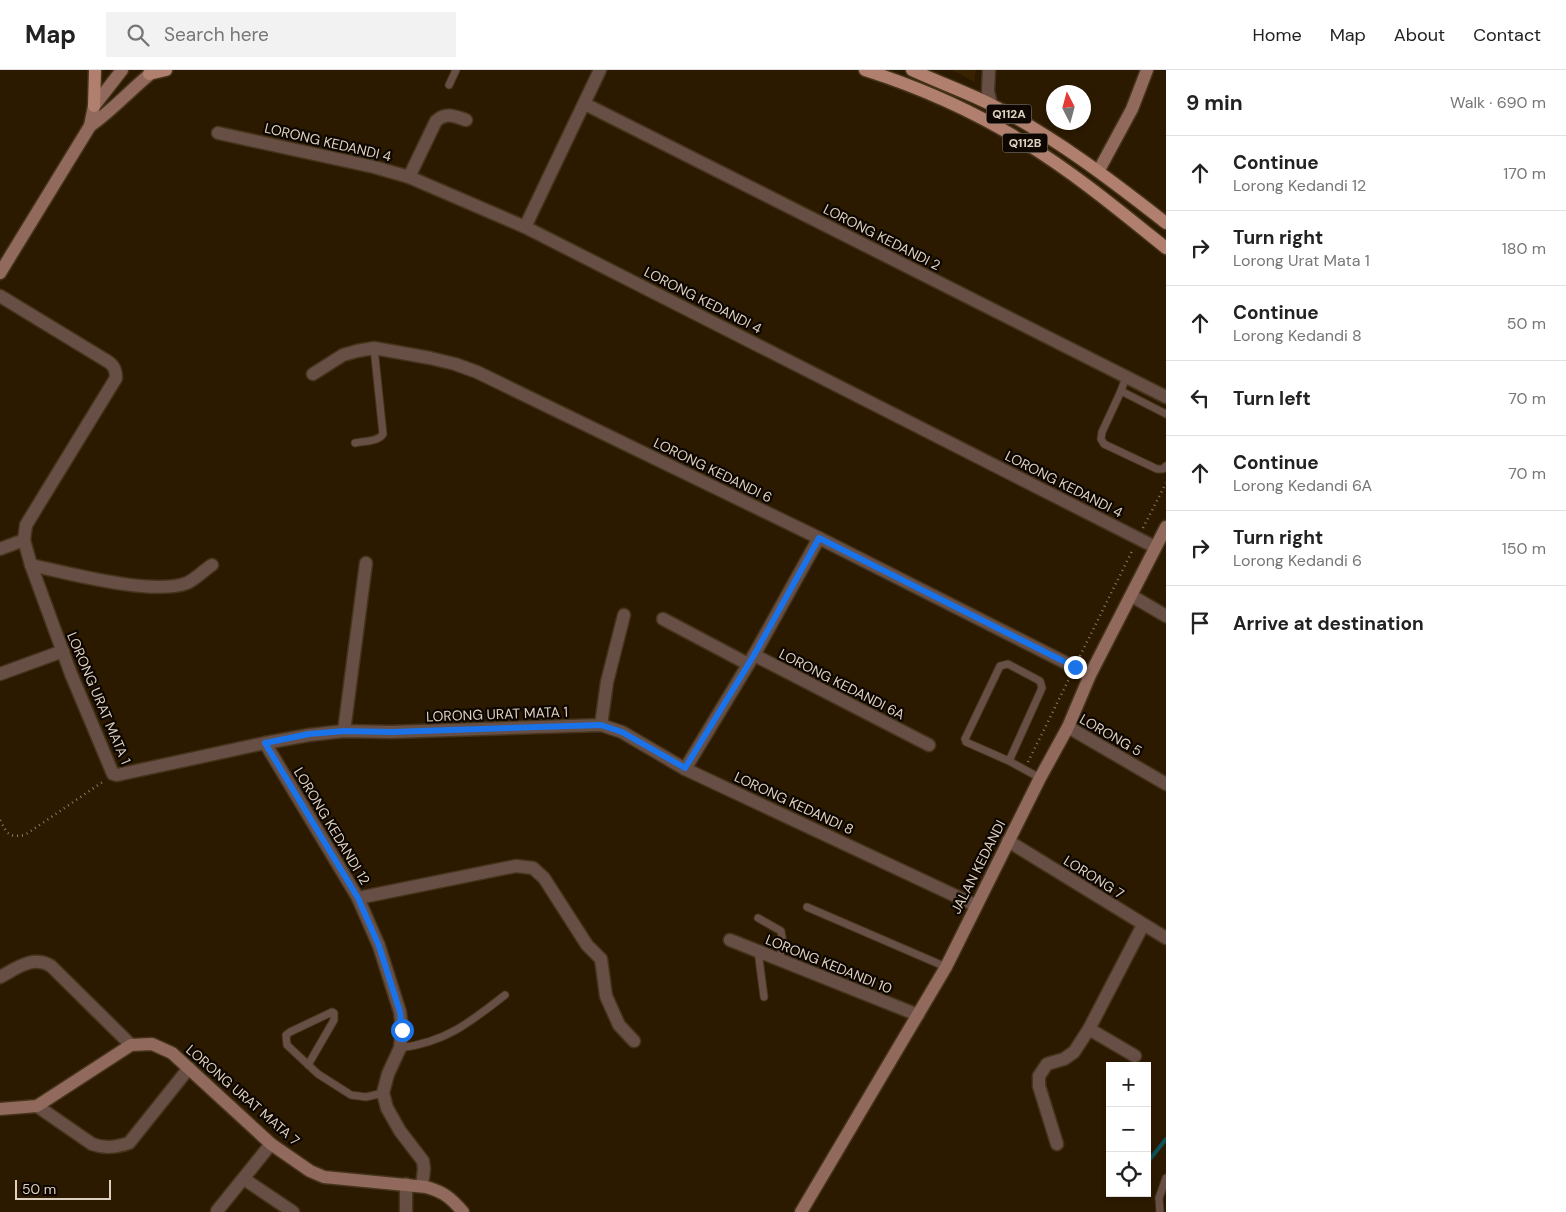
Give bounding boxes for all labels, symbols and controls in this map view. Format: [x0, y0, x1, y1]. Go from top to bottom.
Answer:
search box [106, 12, 456, 57]
text: Map [25, 19, 76, 50]
icon: search [124, 21, 152, 49]
text: Search here [164, 22, 269, 47]
text: Home [1252, 23, 1302, 47]
text: Map [1330, 23, 1366, 47]
text: About [1394, 23, 1445, 47]
text: Contact [1473, 23, 1541, 47]
north arrow [1046, 85, 1091, 130]
text: 9 min [1186, 89, 1243, 117]
text: Walk · 690 m [1450, 92, 1546, 113]
road number: Q112A [986, 104, 1032, 124]
street label: LORONG KEDANDI 4 [263, 119, 394, 165]
road number: Q112B [1002, 134, 1048, 152]
text: Continue [1233, 150, 1319, 175]
icon: ahead [1186, 159, 1214, 187]
text: 170 m [1503, 163, 1546, 184]
text: Lorong Kedandi 12 [1233, 175, 1366, 196]
street label: LORONG KEDANDI 2 [820, 200, 944, 274]
text: Turn right [1233, 225, 1323, 250]
icon: right [1186, 234, 1214, 262]
text: 180 m [1502, 238, 1546, 259]
text: Lorong Urat Mata 1 [1233, 250, 1370, 271]
street label: LORONG KEDANDI 4 [641, 263, 765, 338]
text: Continue [1233, 300, 1319, 325]
icon: ahead [1186, 309, 1214, 337]
text: 50 m [1507, 313, 1546, 334]
text: Lorong Kedandi 8 [1233, 325, 1362, 346]
icon: left [1186, 384, 1214, 412]
text: Turn left [1233, 386, 1311, 411]
text: 70 m [1508, 388, 1546, 409]
street label: LORONG KEDANDI 6 [651, 433, 775, 507]
street label: LORONG KEDANDI 4 [1002, 447, 1126, 522]
text: Continue [1233, 450, 1319, 475]
icon: ahead [1186, 459, 1214, 487]
text: 70 m [1508, 463, 1546, 484]
text: Lorong Kedandi 6A [1233, 475, 1372, 496]
text: Turn right [1233, 525, 1323, 550]
icon: right [1186, 534, 1214, 562]
text: 150 m [1502, 538, 1546, 559]
text: Lorong Kedandi 6 [1233, 550, 1362, 571]
icon: arrive [1186, 609, 1214, 637]
text: Arrive at destination [1233, 611, 1424, 636]
street label: LORONG URAT MATA 1 [63, 629, 135, 767]
street label: LORONG KEDANDI 6A [776, 645, 908, 723]
route end [1064, 656, 1087, 679]
street label: LORONG URAT MATA 1 [426, 703, 568, 725]
street label: LORONG 5 [1077, 710, 1145, 760]
street label: LORONG KEDANDI 12 [290, 764, 374, 888]
street label: LORONG KEDANDI 8 [731, 767, 857, 839]
street label: JALAN KEDANDI [947, 817, 1009, 917]
street label: LORONG 7 [1060, 851, 1128, 903]
street label: LORONG KEDANDI 10 [763, 930, 895, 998]
route start [391, 1019, 414, 1042]
street label: LORONG URAT MATA 7 [182, 1041, 304, 1149]
map controls [1106, 1062, 1151, 1197]
button: + [1106, 1062, 1151, 1107]
button: − [1106, 1107, 1151, 1152]
button: locate [1106, 1152, 1151, 1197]
scale bar [15, 1177, 111, 1200]
text: 50 m [22, 1180, 56, 1198]

